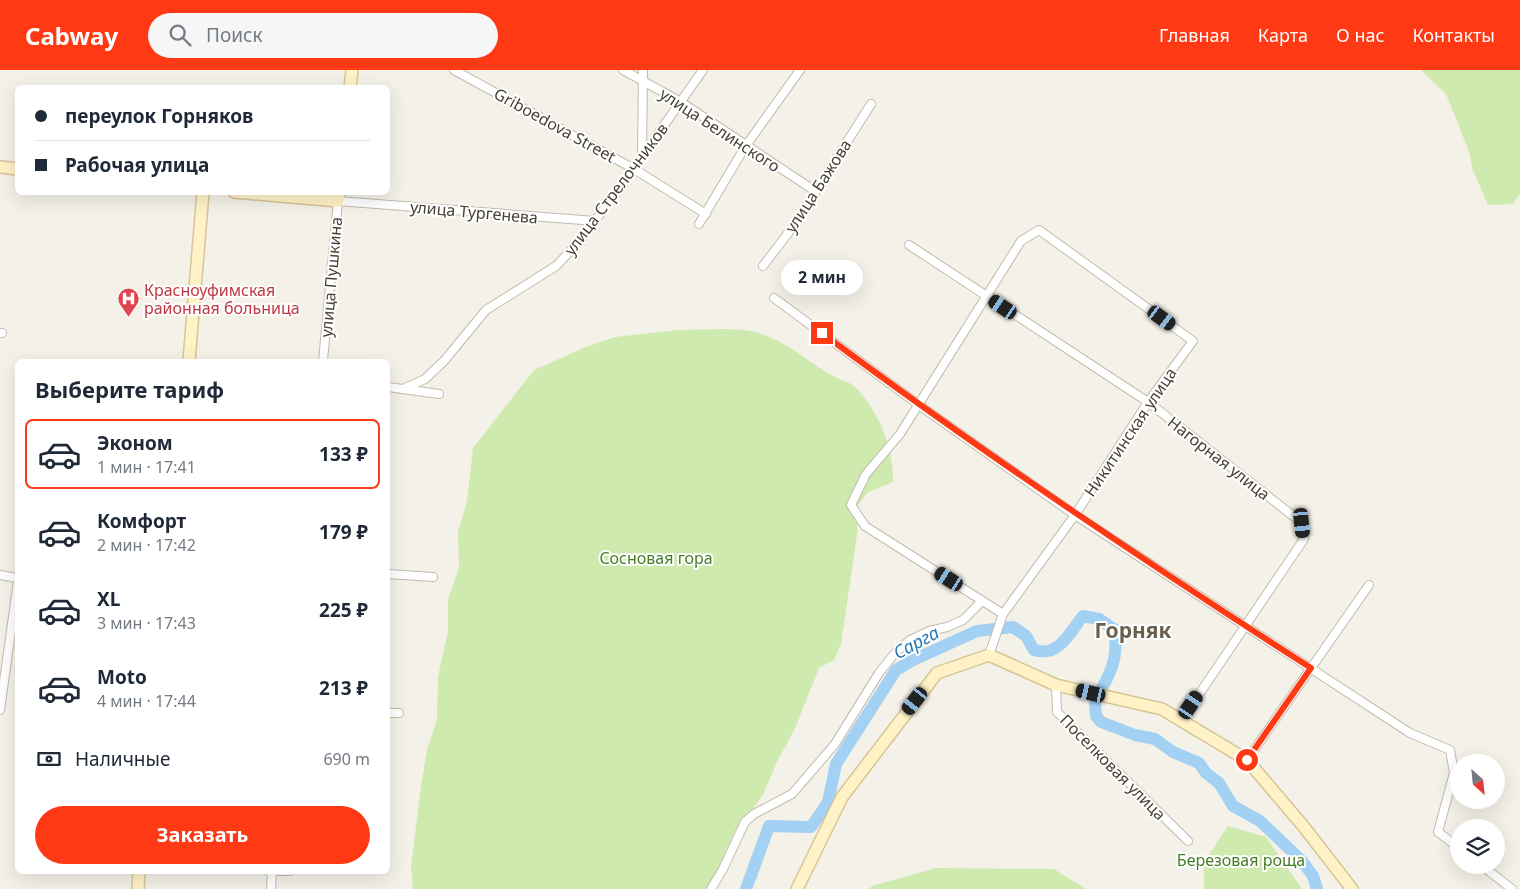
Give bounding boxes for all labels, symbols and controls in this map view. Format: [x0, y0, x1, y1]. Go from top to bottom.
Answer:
search box [148, 13, 498, 58]
text: Cabway [25, 19, 118, 52]
icon: search [166, 21, 194, 49]
text: Поиск [206, 22, 263, 48]
text: Главная [1159, 23, 1230, 47]
text: Карта [1258, 23, 1308, 47]
text: О нас [1336, 23, 1384, 47]
text: Контакты [1412, 23, 1495, 47]
street label: Griboedova Street [490, 82, 620, 168]
street label: улица Белинского [656, 83, 784, 177]
text: переулок Горняков [65, 103, 253, 129]
street label: улица Стрелочников [559, 118, 673, 260]
street label: улица Бажова [780, 135, 856, 237]
text: Рабочая улица [65, 152, 209, 178]
street label: улица Тургенева [409, 195, 539, 229]
street label: улица Пушкина [315, 216, 347, 338]
callout: 2 мин [781, 260, 863, 296]
text: 2 мин [798, 266, 846, 288]
place label: Красноуфимская районная больница [144, 279, 300, 319]
hospital icon: Красноуфимская районная больница [116, 287, 140, 318]
car [986, 292, 1019, 322]
car [1145, 303, 1178, 333]
route end [811, 322, 833, 344]
street label: Никитинская улица [1079, 363, 1181, 501]
text: Выберите тариф [35, 374, 224, 404]
street label: Нагорная улица [1163, 411, 1275, 505]
text: Эконом [97, 430, 173, 456]
icon: car [37, 432, 82, 477]
text: 133 ₽ [319, 441, 368, 467]
text: 1 мин · 17:41 [97, 456, 196, 478]
car [1292, 507, 1311, 539]
text: Комфорт [97, 508, 186, 534]
icon: car [37, 510, 82, 555]
text: 179 ₽ [319, 519, 368, 545]
text: 2 мин · 17:42 [97, 534, 196, 556]
park label: Сосновая гора [599, 547, 713, 569]
car [932, 565, 965, 593]
text: XL [97, 586, 120, 612]
icon: car [37, 588, 82, 633]
text: 225 ₽ [319, 597, 368, 623]
text: 3 мин · 17:43 [97, 612, 196, 634]
district label: Горняк [1095, 616, 1171, 644]
water label: Сарга [889, 620, 943, 664]
text: Moto [97, 664, 147, 690]
icon: car [37, 666, 82, 711]
text: 213 ₽ [319, 675, 368, 701]
car [1074, 682, 1107, 704]
car [899, 685, 930, 717]
car [1176, 688, 1205, 722]
text: 4 мин · 17:44 [97, 690, 196, 712]
street label: Поселковая улица [1055, 709, 1171, 825]
icon: cash [35, 745, 63, 773]
text: Наличные [75, 746, 170, 772]
text: 690 m [323, 748, 370, 770]
route start [1236, 749, 1258, 771]
north arrow [1450, 754, 1505, 809]
map controls [1450, 754, 1505, 874]
button: Заказать [35, 806, 370, 864]
button: layers [1450, 819, 1505, 874]
park label: Березовая роща [1177, 849, 1305, 871]

